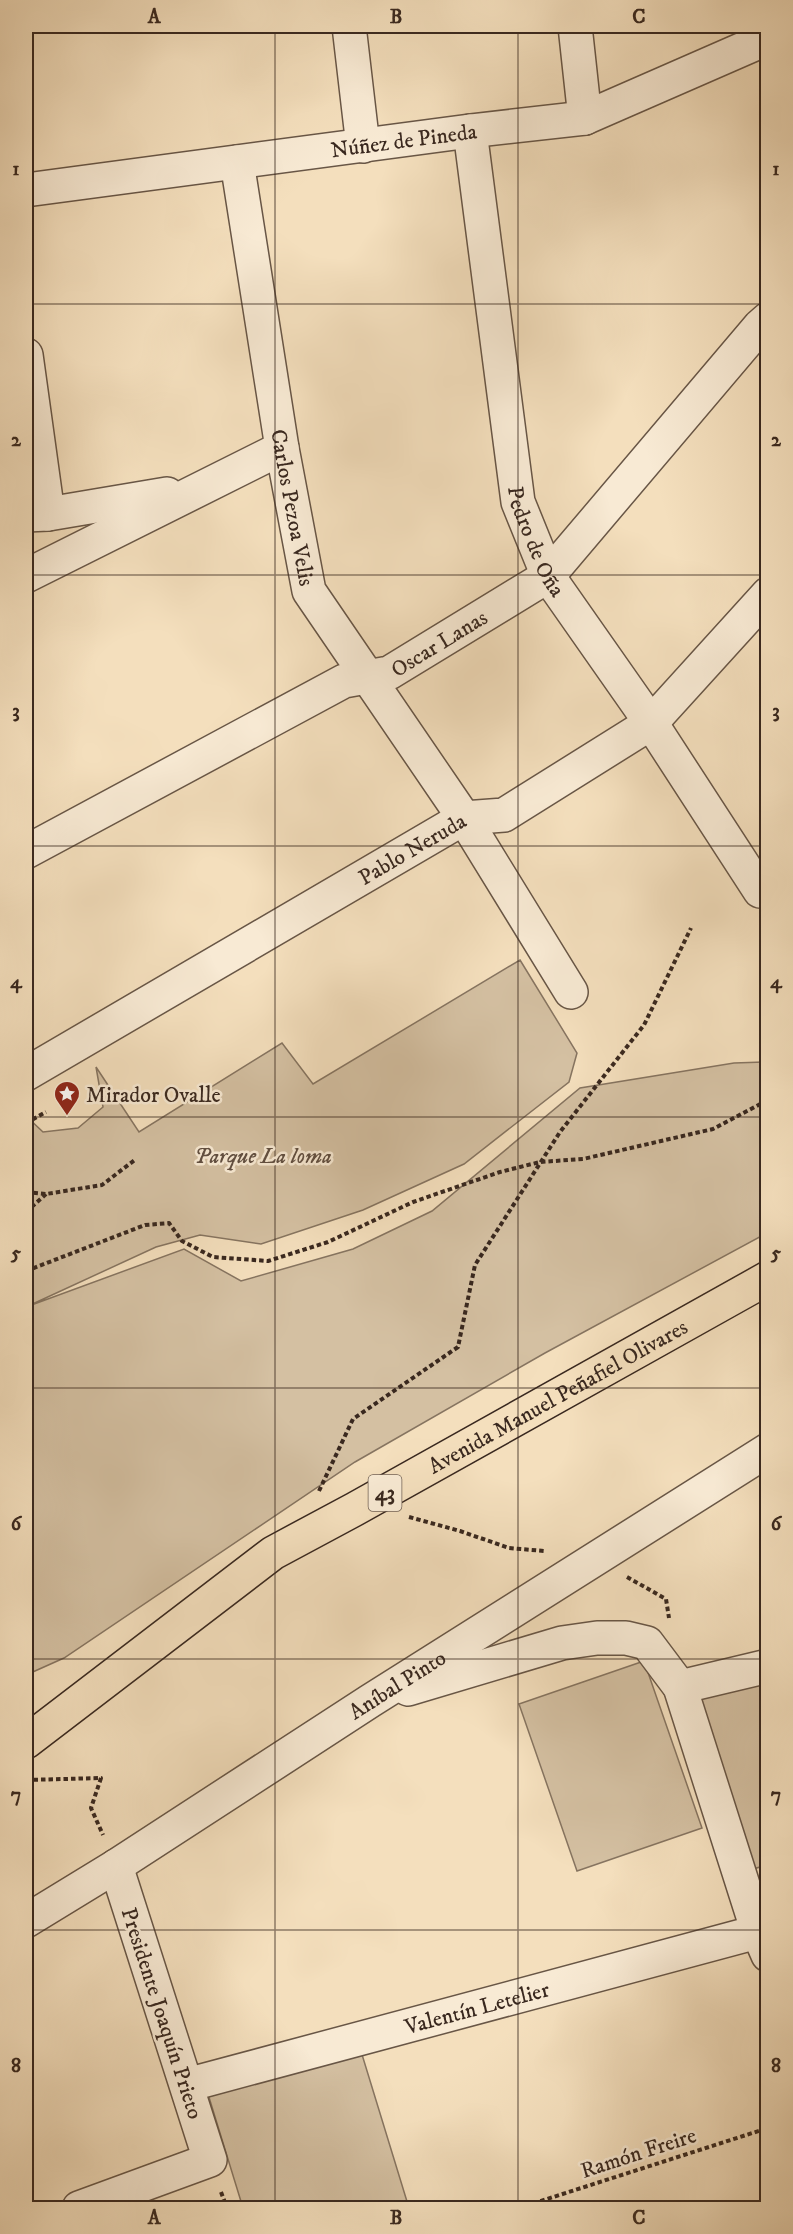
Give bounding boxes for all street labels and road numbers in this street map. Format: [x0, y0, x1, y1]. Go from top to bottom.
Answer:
street label: Núñez de Pineda [329, 118, 479, 164]
street label: Carlos Pezoa Velis [264, 427, 320, 588]
street label: Pedro de Oña [501, 485, 571, 603]
street label: Oscar Lanas [386, 604, 493, 684]
street label: Pablo Neruda [354, 807, 472, 892]
street label: Avenida Manuel Peñafiel Olivares [424, 1314, 693, 1480]
road number: 43 [368, 1475, 402, 1511]
street label: Aníbal Pinto [344, 1645, 451, 1726]
street label: Presidente Joaquín Prieto [115, 1904, 209, 2123]
street label: Valentín Letelier [401, 1976, 553, 2041]
street label: Ramón Freire [577, 2122, 700, 2185]

